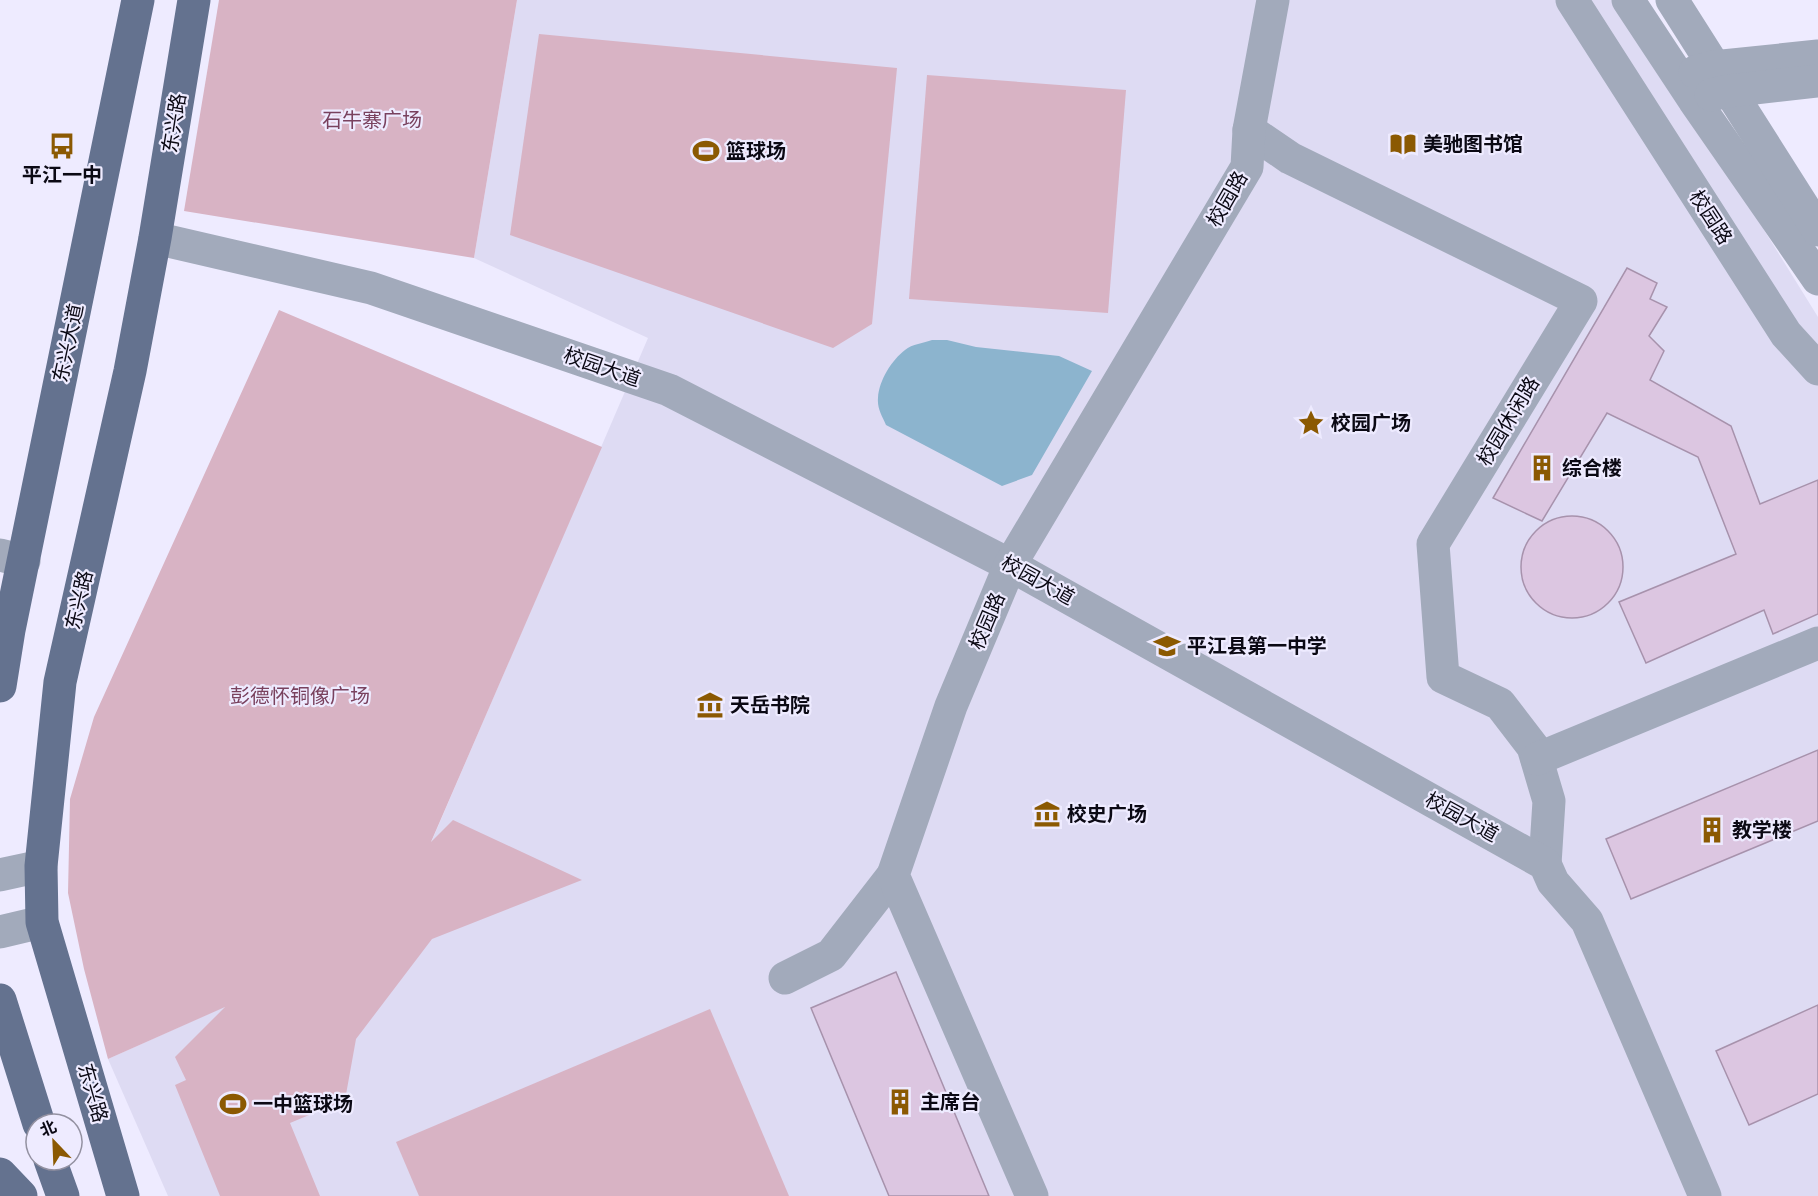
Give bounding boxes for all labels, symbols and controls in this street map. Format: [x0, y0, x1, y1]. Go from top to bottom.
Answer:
street label: 东兴路 [158, 92, 192, 155]
park label: 石牛寨广场 [322, 109, 422, 133]
library icon: 美驰图书馆 [1388, 129, 1418, 159]
bus stop icon: 平江一中 [47, 131, 77, 161]
place label: 美驰图书馆 [1423, 133, 1523, 157]
sports icon: 篮球场 [691, 136, 721, 166]
place label: 篮球场 [726, 140, 786, 164]
place label: 平江一中 [22, 164, 102, 188]
street label: 校园路 [1202, 168, 1253, 231]
street label: 校园路 [1684, 186, 1737, 249]
street label: 东兴大道 [49, 302, 89, 385]
street label: 校园大道 [560, 344, 643, 392]
street label: 校园休闲路 [1473, 372, 1545, 471]
place icon: 校园广场 [1296, 408, 1326, 438]
place label: 校园广场 [1331, 412, 1411, 436]
building icon: 综合楼 [1527, 453, 1557, 483]
place label: 综合楼 [1562, 457, 1622, 481]
street label: 校园大道 [997, 551, 1078, 611]
street label: 东兴路 [62, 568, 98, 632]
street label: 校园路 [965, 589, 1011, 654]
school or university icon: 平江县第一中学 [1152, 631, 1182, 661]
place label: 平江县第一中学 [1187, 635, 1327, 659]
park label: 彭德怀铜像广场 [230, 685, 370, 709]
museum icon: 天岳书院 [695, 690, 725, 720]
place label: 天岳书院 [730, 694, 810, 718]
street label: 校园大道 [1421, 788, 1502, 848]
museum icon: 校史广场 [1032, 799, 1062, 829]
place label: 校史广场 [1067, 803, 1147, 827]
building icon: 教学楼 [1697, 815, 1727, 845]
place label: 教学楼 [1732, 819, 1792, 843]
street label: 东兴路 [72, 1061, 112, 1125]
building icon: 主席台 [885, 1087, 915, 1117]
sports icon: 一中篮球场 [218, 1089, 248, 1119]
place label: 主席台 [920, 1091, 980, 1115]
place label: 一中篮球场 [253, 1093, 353, 1117]
north arrow [24, 1112, 84, 1172]
text: 北 [38, 1118, 60, 1141]

